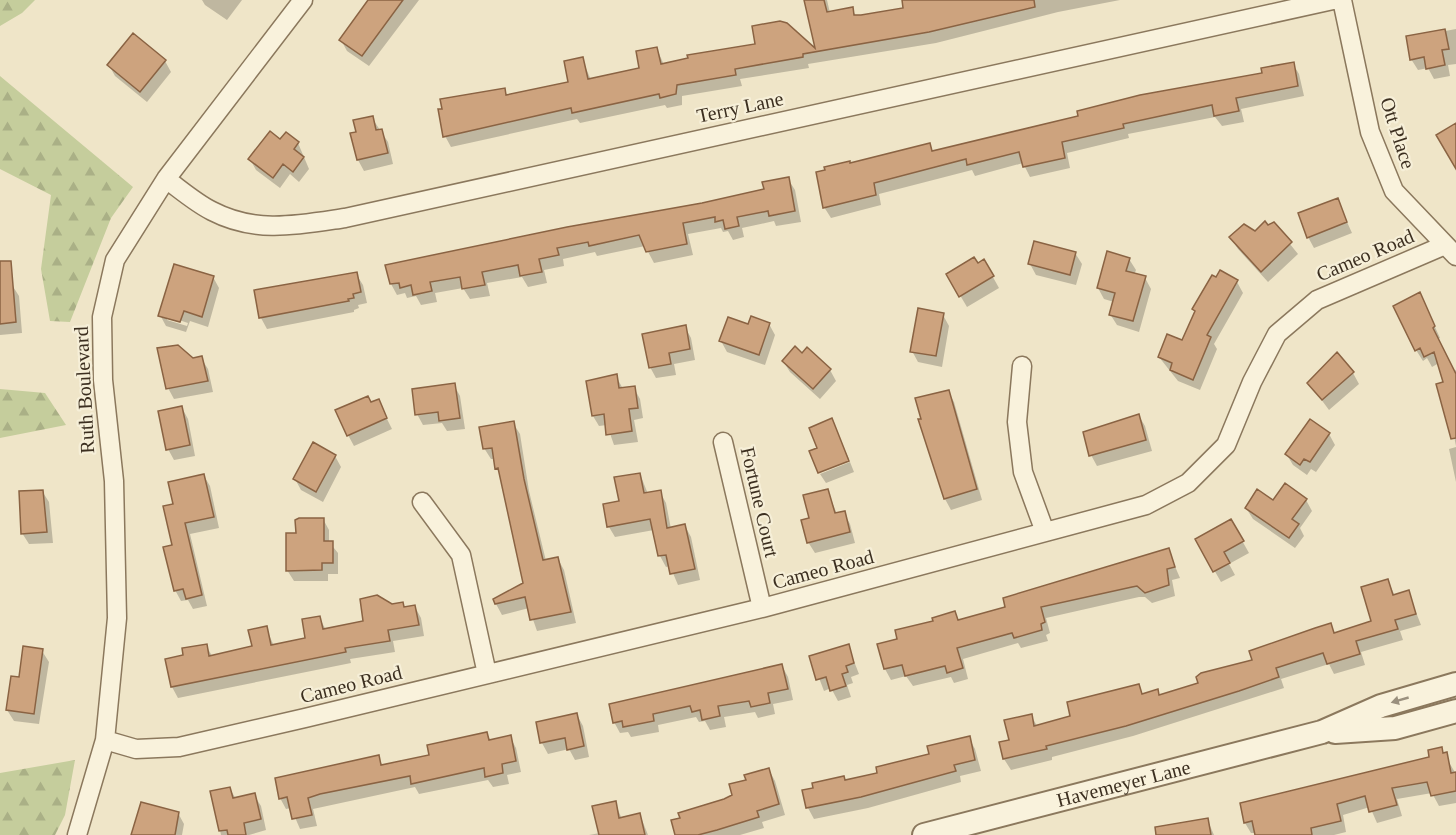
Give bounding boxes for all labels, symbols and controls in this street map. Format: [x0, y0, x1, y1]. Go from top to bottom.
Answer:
street label: Terry Lane [695, 87, 786, 128]
street label: Ott Place [1376, 94, 1420, 172]
street label: Cameo Road [1313, 225, 1417, 285]
street label: Ruth Boulevard [70, 326, 98, 454]
street label: Fortune Court [737, 445, 784, 560]
street label: Cameo Road [770, 545, 876, 593]
street label: Cameo Road [298, 661, 404, 707]
one-way arrow [1391, 696, 1409, 705]
street label: Havemeyer Lane [1054, 756, 1193, 811]

